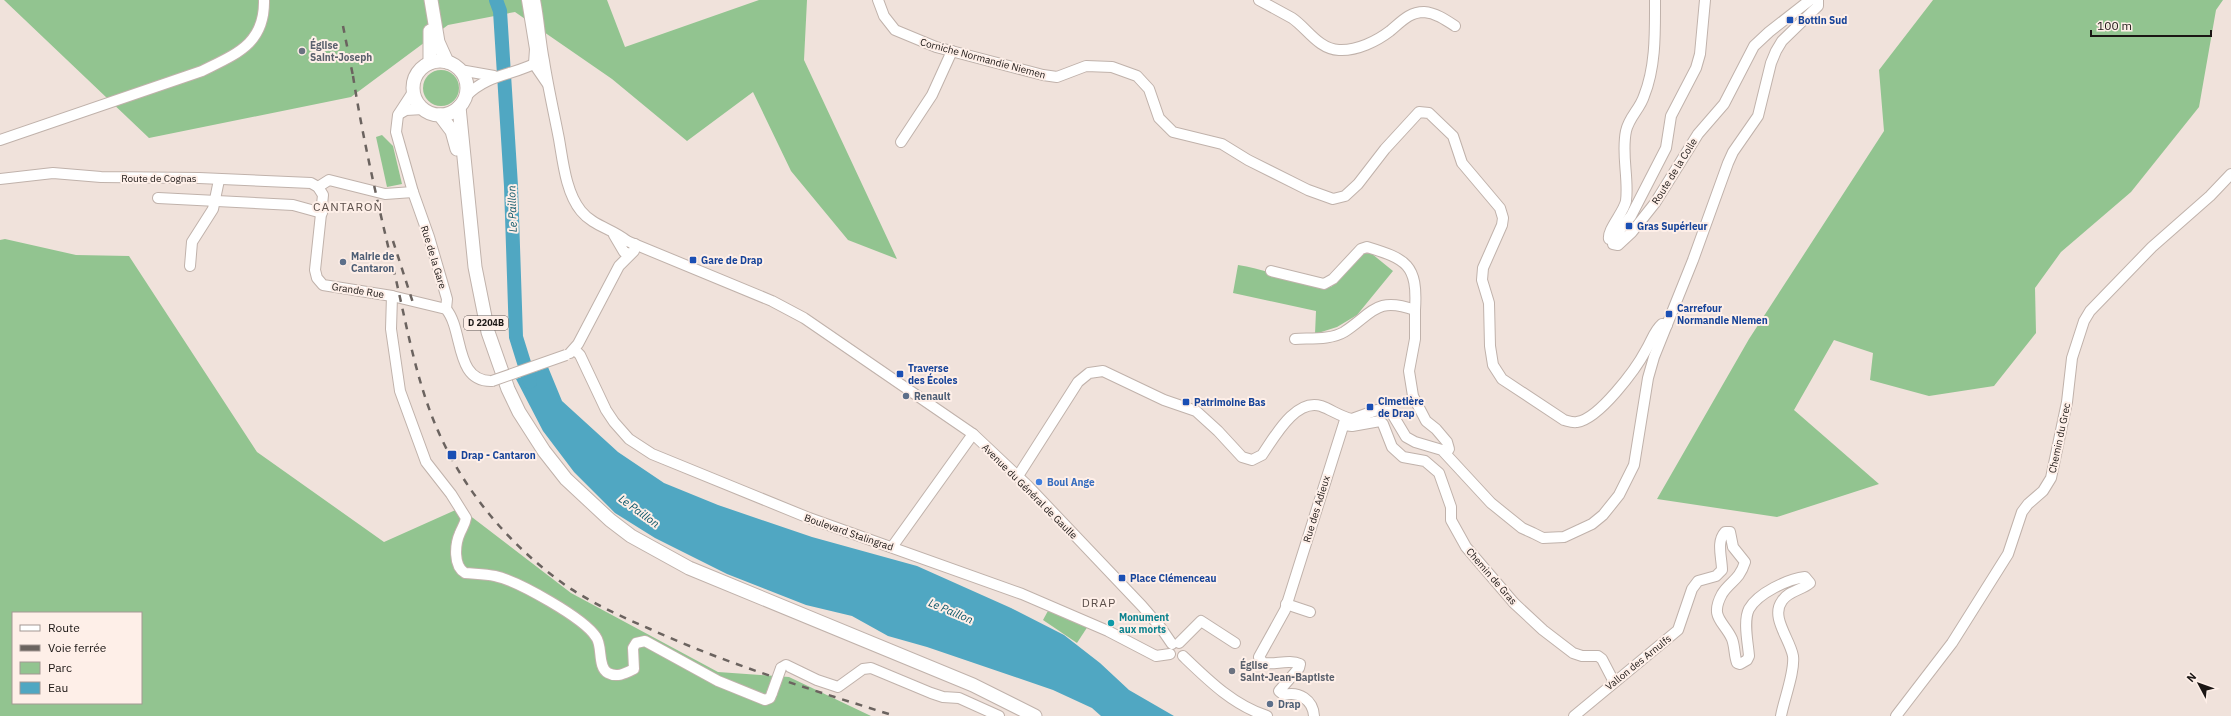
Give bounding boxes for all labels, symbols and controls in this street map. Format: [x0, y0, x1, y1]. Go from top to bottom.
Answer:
scale bar [2091, 12, 2211, 38]
place label: Bottin Sud [1798, 14, 1847, 27]
marker: Bottin Sud [1785, 15, 1795, 25]
text: 100 m [2097, 18, 2132, 33]
street label: Corniche Normandie Niemen [919, 35, 1047, 82]
place label: Église Saint-Joseph [310, 37, 372, 64]
marker: Église Saint-Joseph [297, 46, 307, 56]
street label: Route de la Colle [1649, 135, 1700, 207]
street label: Route de Cognas [121, 172, 197, 185]
water label: Le Paillon [504, 185, 520, 233]
district label: CANTARON [313, 199, 383, 214]
place label: Gras Supérieur [1637, 220, 1708, 233]
marker: Gras Supérieur [1624, 221, 1634, 231]
street label: Rue de la Gare [418, 224, 449, 291]
place label: Mairie de Cantaron [351, 250, 395, 275]
place label: Gare de Drap [701, 254, 763, 267]
marker: Gare de Drap [688, 255, 698, 265]
marker: Mairie de Cantaron [338, 257, 348, 267]
street label: Grande Rue [331, 280, 386, 301]
place label: Carrefour Normandie Niemen [1677, 302, 1768, 327]
marker: Carrefour Normandie Niemen [1664, 309, 1674, 319]
road number: D 2204B [464, 316, 508, 330]
place label: Traverse des Écoles [908, 362, 958, 387]
marker: Traverse des Écoles [895, 369, 905, 379]
place label: Renault [914, 390, 951, 403]
marker: Renault [901, 391, 911, 401]
place label: Cimetière de Drap [1378, 395, 1424, 420]
place label: Patrimoine Bas [1194, 396, 1266, 409]
marker: Patrimoine Bas [1181, 397, 1191, 407]
marker: Cimetière de Drap [1365, 402, 1375, 412]
street label: Chemin du Grec [2046, 402, 2073, 474]
street label: Avenue du Général de Gaulle [979, 441, 1080, 542]
marker: Drap - Cantaron [446, 449, 458, 461]
place label: Drap - Cantaron [461, 449, 536, 462]
street label: Rue des Adieux [1300, 474, 1333, 544]
place label: Boul Ange [1047, 476, 1095, 489]
marker: Boul Ange [1034, 477, 1044, 487]
water label: Le Paillon [616, 492, 662, 530]
street label: Boulevard Stalingrad [803, 511, 895, 554]
street label: Chemin de Gras [1463, 545, 1520, 608]
place label: Place Clémenceau [1130, 572, 1216, 585]
marker: Place Clémenceau [1117, 573, 1127, 583]
water label: Le Paillon [927, 595, 975, 627]
district label: DRAP [1082, 595, 1116, 610]
place label: Monument aux morts [1119, 611, 1169, 636]
legend [12, 612, 142, 704]
marker: Monument aux morts [1106, 618, 1116, 628]
text: Route [48, 620, 80, 635]
street label: Vallon des Arnulfs [1603, 632, 1674, 693]
text: Voie ferrée [48, 640, 107, 655]
place label: Église Saint-Jean-Baptiste [1240, 657, 1335, 684]
text: Parc [48, 660, 72, 675]
north arrow [2179, 664, 2219, 704]
marker: Église Saint-Jean-Baptiste [1227, 666, 1237, 676]
text: N [2184, 670, 2199, 685]
text: Eau [48, 680, 68, 695]
place label: Drap [1278, 698, 1301, 711]
marker: Drap [1265, 699, 1275, 709]

